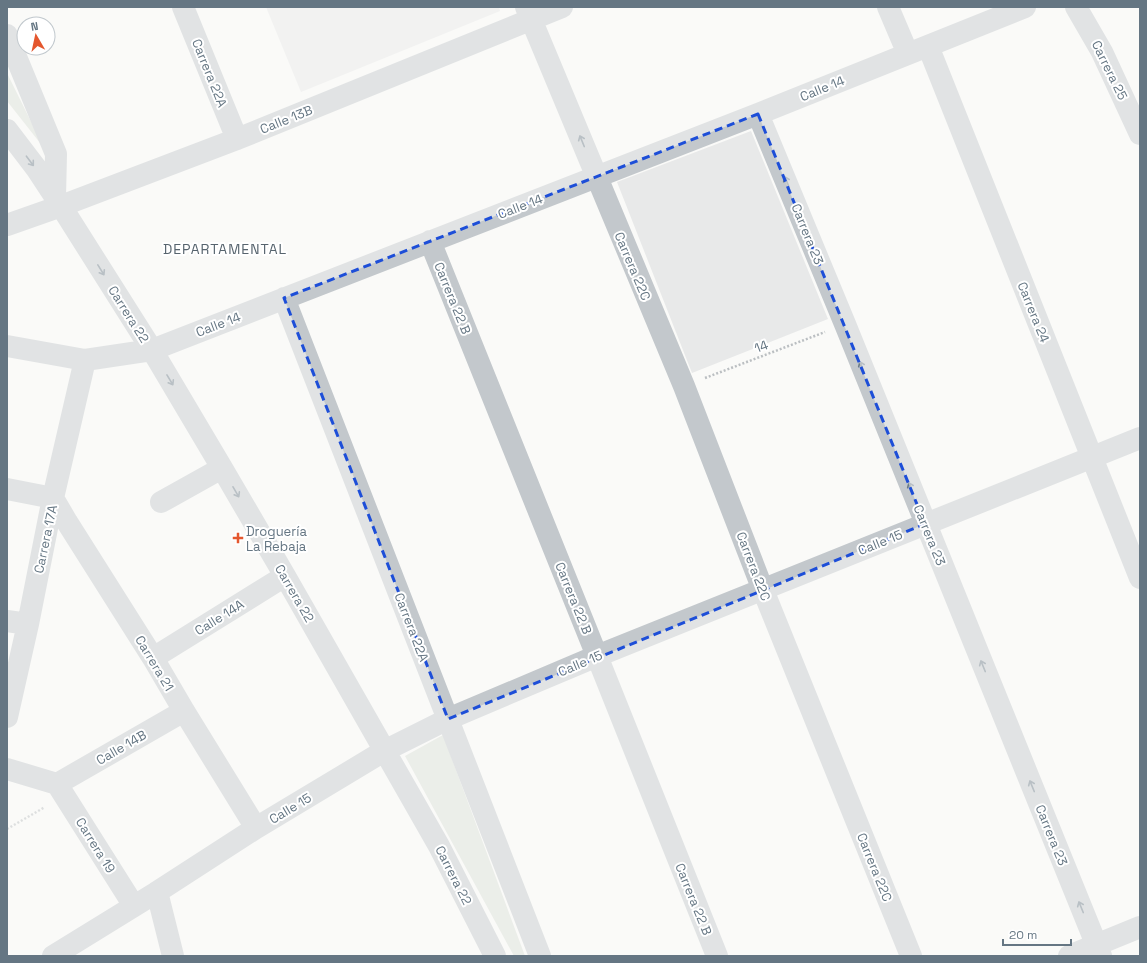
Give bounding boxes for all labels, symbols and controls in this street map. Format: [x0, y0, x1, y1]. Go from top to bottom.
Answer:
north arrow [16, 16, 56, 56]
text: N [30, 19, 39, 34]
street label: Carrera 22A [188, 36, 231, 110]
street label: Carrera 25 [1088, 38, 1131, 103]
street label: Calle 14 [797, 72, 847, 105]
street label: Calle 13B [257, 101, 315, 138]
one-way arrow [577, 135, 585, 147]
one-way arrow [26, 155, 35, 166]
one-way arrow [782, 176, 790, 188]
street label: Calle 14 [495, 190, 545, 223]
street label: Carrera 23 [788, 201, 828, 267]
street label: Carrera 22C [611, 229, 655, 303]
district label: DEPARTAMENTAL [163, 240, 287, 258]
street label: Carrera 22 B [430, 260, 475, 337]
one-way arrow [98, 264, 106, 276]
street label: Carrera 24 [1014, 279, 1053, 345]
street label: Carrera 22 [104, 283, 153, 346]
street label: Calle 14 [193, 308, 243, 341]
street label: 14 [752, 336, 771, 357]
one-way arrow [858, 361, 866, 373]
one-way arrow [166, 374, 174, 386]
one-way arrow [906, 482, 914, 494]
one-way arrow [233, 486, 241, 498]
street label: Carrera 23 [910, 502, 950, 568]
street label: Carrera 17A [30, 503, 61, 575]
place label: Droguería La Rebaja [246, 523, 307, 555]
street label: Calle 15 [855, 526, 905, 559]
street label: Carrera 22C [733, 529, 774, 603]
marker: Droguería La Rebaja [233, 533, 243, 543]
street label: Carrera 22 B [551, 560, 596, 637]
street label: Carrera 22 [271, 561, 318, 625]
street label: Carrera 22A [391, 590, 432, 664]
street label: Calle 14A [191, 596, 247, 639]
street label: Carrera 21 [131, 632, 178, 694]
street label: Calle 15 [555, 646, 605, 680]
one-way arrow [979, 660, 987, 672]
street label: Calle 14B [93, 726, 149, 769]
one-way arrow [1028, 781, 1036, 793]
street label: Calle 15 [266, 789, 315, 828]
street label: Carrera 23 [1032, 802, 1072, 868]
street label: Carrera 19 [72, 814, 119, 876]
street label: Carrera 22C [853, 830, 896, 904]
street label: Carrera 22 [431, 843, 476, 908]
street label: Carrera 22 B [671, 861, 716, 938]
one-way arrow [1077, 901, 1085, 913]
scale bar [1003, 921, 1071, 947]
text: 20 m [1009, 927, 1037, 943]

